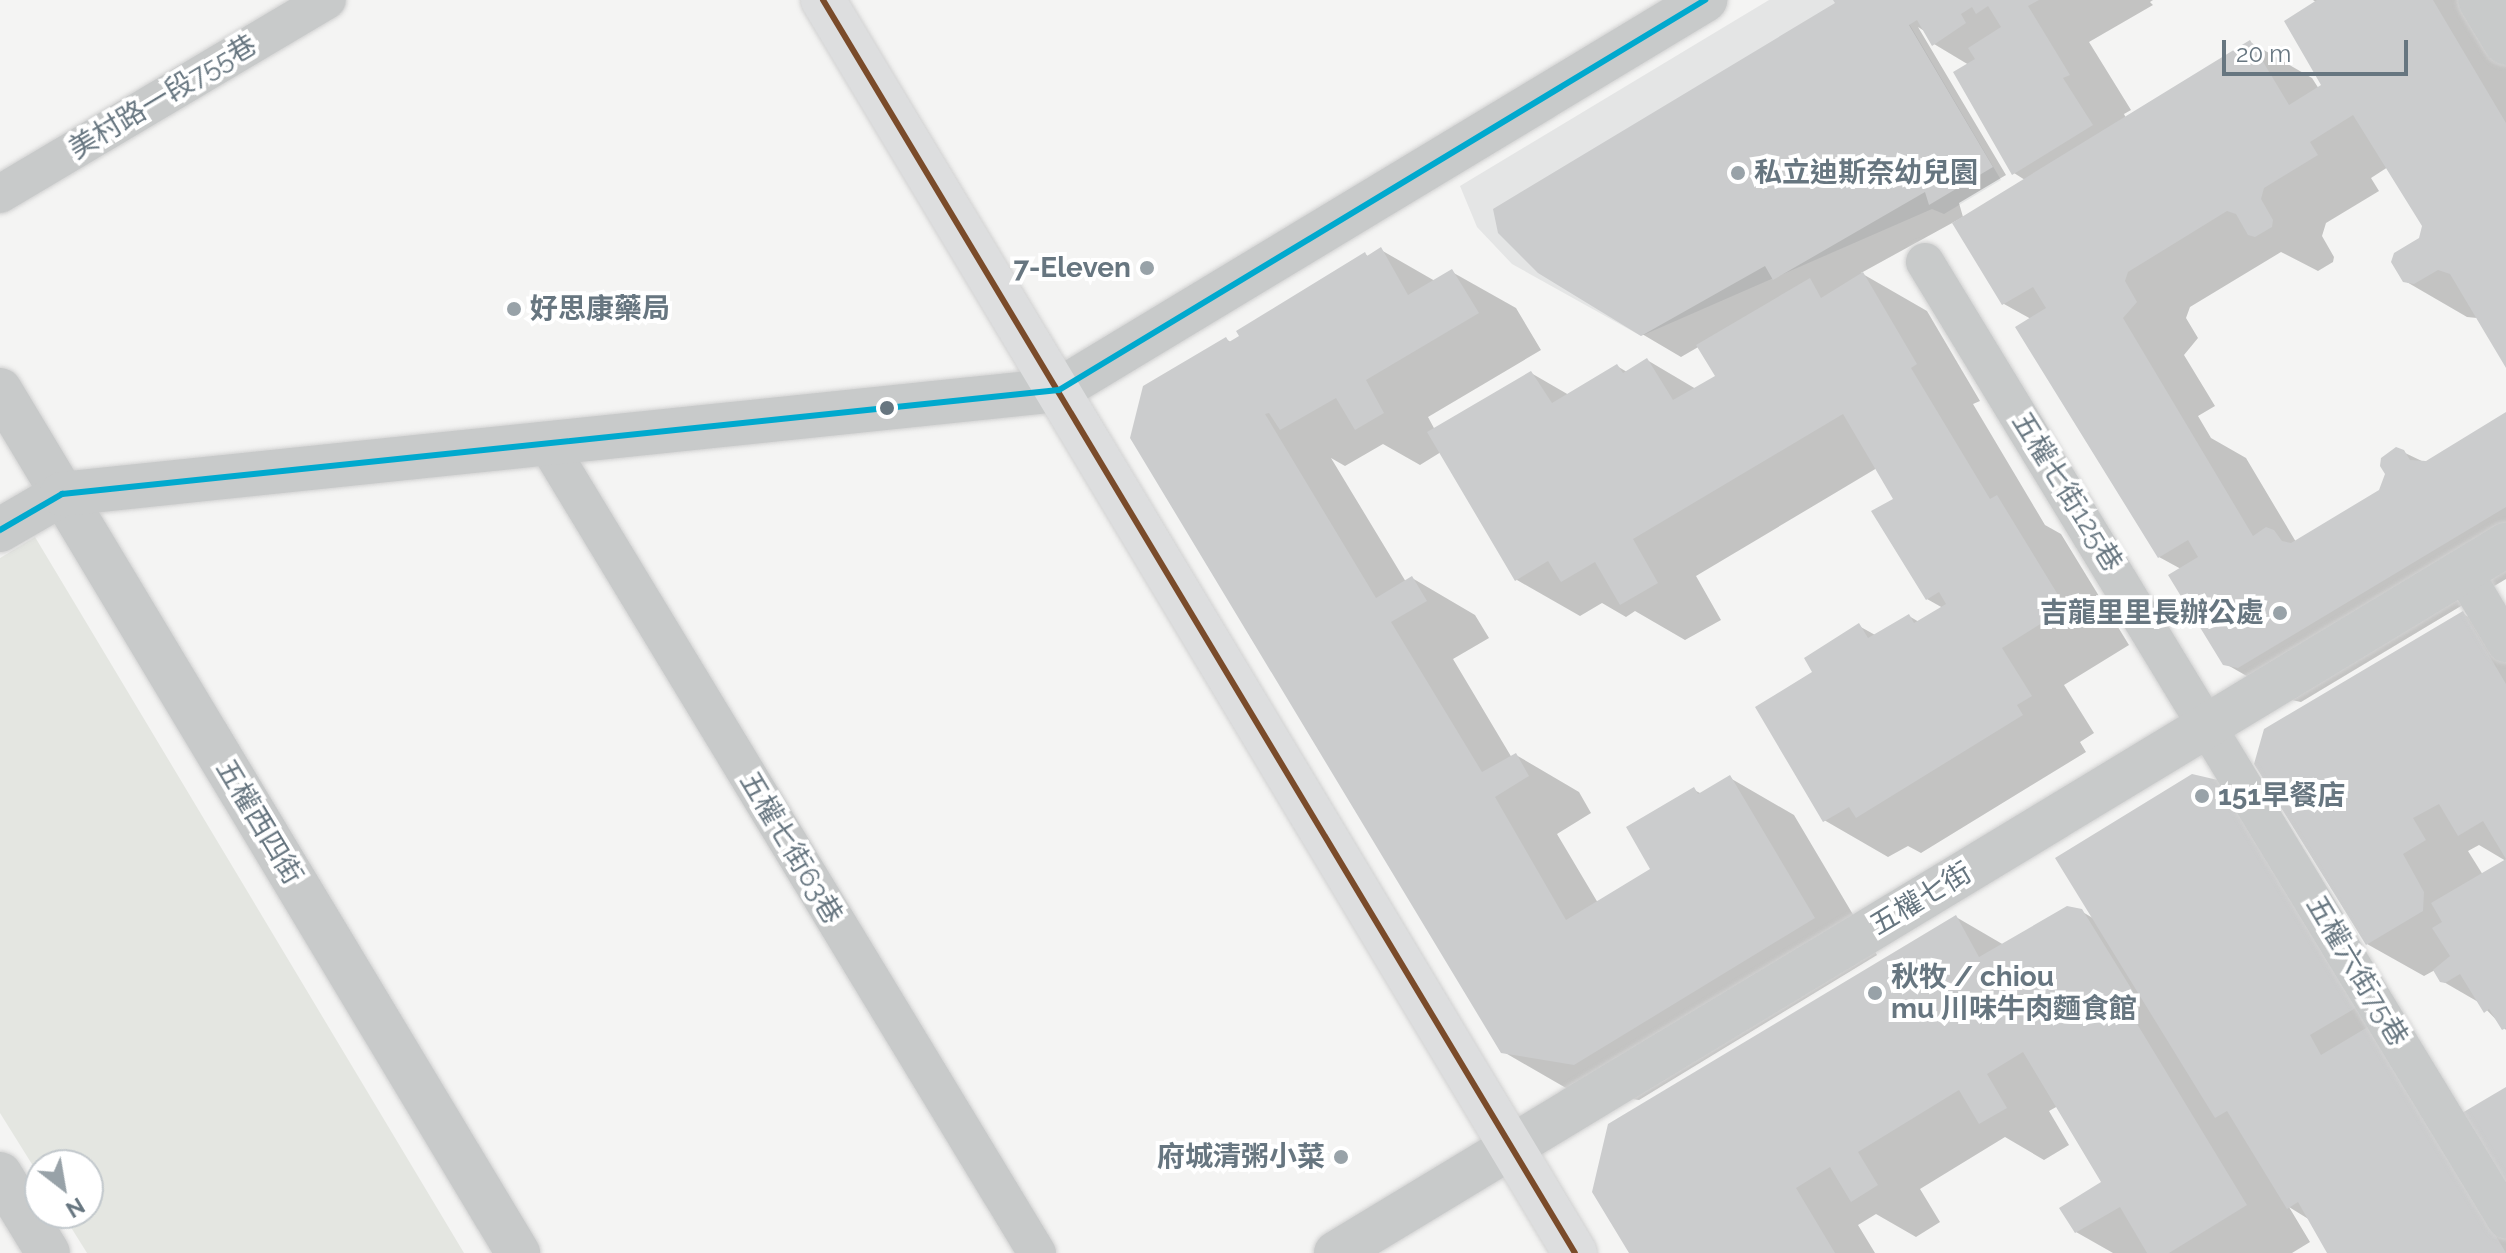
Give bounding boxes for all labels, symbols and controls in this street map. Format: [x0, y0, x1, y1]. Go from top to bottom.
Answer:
scale bar [2226, 24, 2412, 74]
street label: 美村路一段755巷 [63, 28, 263, 166]
text: 20 m [2236, 39, 2291, 68]
place label: 私立迪斯奈幼兒園 [1754, 156, 1978, 190]
marker: 私立迪斯奈幼兒園 [1729, 164, 1747, 182]
place label: 7-Eleven [1014, 251, 1131, 285]
marker: 7-Eleven [1138, 259, 1156, 277]
place label: 好思康藥局 [530, 292, 670, 326]
marker: 好思康藥局 [505, 300, 523, 318]
unlabelled marker [879, 400, 895, 416]
street label: 五權七街125巷 [2005, 406, 2129, 578]
place label: 吉龍里里長辦公處 [2040, 596, 2264, 630]
marker: 吉龍里里長辦公處 [2271, 604, 2289, 622]
street label: 五權西四街 [209, 753, 309, 891]
street label: 五權七街63巷 [732, 766, 850, 930]
place label: 151早餐店 [2218, 779, 2345, 813]
marker: 151早餐店 [2193, 787, 2211, 805]
street label: 五權七街 [1864, 856, 1978, 942]
street label: 五權六街75巷 [2299, 890, 2415, 1052]
place label: 秋牧 / chiou mu 川味牛肉麵食館 [1891, 960, 2137, 1026]
marker: 秋牧 / chiou mu 川味牛肉麵食館 [1866, 984, 1884, 1002]
place label: 府城清粥小菜 [1157, 1140, 1325, 1174]
marker: 府城清粥小菜 [1332, 1148, 1350, 1166]
north arrow [24, 1149, 104, 1229]
text: N [61, 1192, 89, 1223]

